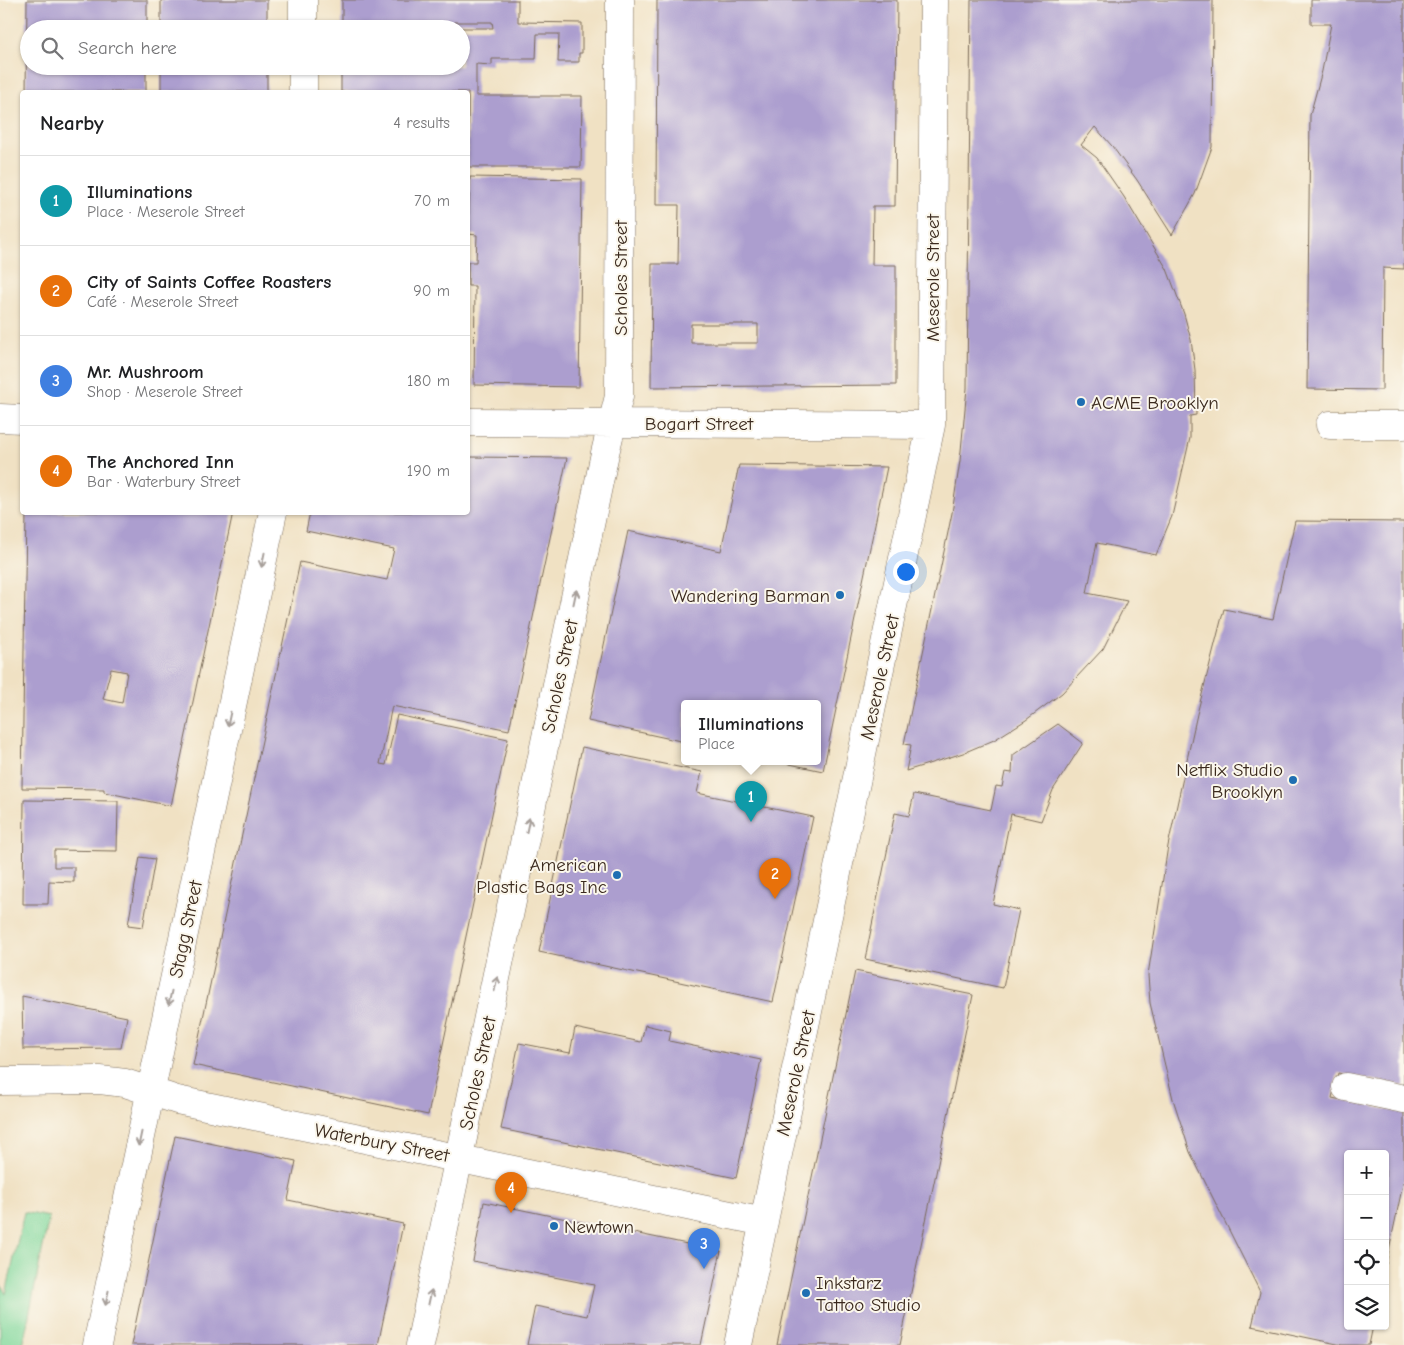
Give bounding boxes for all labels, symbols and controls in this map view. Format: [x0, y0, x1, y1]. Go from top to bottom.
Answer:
search box [20, 20, 470, 75]
icon: search [38, 34, 66, 62]
text: Search here [78, 37, 177, 59]
text: Nearby [40, 111, 104, 135]
text: 4 results [393, 114, 450, 132]
text: Illuminations [87, 181, 192, 203]
text: 1 [53, 192, 59, 210]
text: 70 m [414, 192, 450, 210]
text: Place · Meserole Street [87, 203, 244, 221]
street label: Meserole Street [922, 214, 944, 342]
street label: Scholes Street [610, 220, 632, 336]
text: City of Saints Coffee Roasters [87, 271, 331, 293]
text: 2 [52, 282, 60, 300]
text: 90 m [413, 282, 450, 300]
text: Café · Meserole Street [87, 293, 238, 311]
text: Mr. Mushroom [87, 361, 204, 383]
text: 3 [52, 372, 60, 390]
text: 180 m [407, 372, 450, 390]
text: Shop · Meserole Street [87, 383, 242, 401]
place label: ACME Brooklyn [1091, 392, 1219, 414]
marker: ACME Brooklyn [1075, 396, 1087, 408]
street label: Bogart Street [645, 413, 754, 435]
text: The Anchored Inn [87, 451, 234, 473]
text: 4 [52, 462, 60, 480]
text: 190 m [407, 462, 450, 480]
text: Bar · Waterbury Street [87, 473, 240, 491]
one-way arrow [257, 552, 267, 568]
your location [893, 559, 919, 585]
place label: Wandering Barman [671, 585, 830, 607]
marker: Wandering Barman [834, 589, 846, 601]
one-way arrow [571, 590, 580, 606]
street label: Meserole Street [856, 612, 904, 742]
street label: Scholes Street [537, 617, 583, 735]
popup [681, 700, 821, 765]
one-way arrow [224, 711, 233, 727]
text: Illuminations [698, 713, 804, 735]
text: Place [698, 735, 735, 753]
place label: Netflix Studio Brooklyn [1176, 759, 1283, 803]
marker: Netflix Studio Brooklyn [1287, 774, 1299, 786]
pin: 1 [735, 781, 767, 822]
one-way arrow [524, 817, 534, 833]
place label: American Plastic Bags Inc [476, 854, 607, 898]
pin: 2 [759, 858, 791, 899]
marker: American Plastic Bags Inc [611, 869, 623, 881]
street label: Stagg Street [165, 878, 207, 980]
one-way arrow [491, 977, 501, 993]
one-way arrow [165, 990, 174, 1006]
street label: Meserole Street [772, 1008, 820, 1138]
street label: Scholes Street [455, 1014, 501, 1132]
street label: Waterbury Street [313, 1119, 452, 1167]
one-way arrow [135, 1131, 144, 1147]
map controls [1344, 1150, 1389, 1330]
button: + [1344, 1150, 1389, 1195]
pin: 4 [495, 1172, 527, 1213]
button: − [1344, 1195, 1389, 1240]
place label: Newtown [564, 1216, 634, 1238]
marker: Newtown [548, 1220, 560, 1232]
pin: 3 [688, 1228, 720, 1269]
button: locate [1344, 1240, 1389, 1285]
place label: Inkstarz Tattoo Studio [816, 1272, 921, 1316]
button: layers [1344, 1285, 1389, 1330]
marker: Inkstarz Tattoo Studio [800, 1287, 812, 1299]
one-way arrow [102, 1290, 111, 1306]
one-way arrow [426, 1290, 435, 1306]

